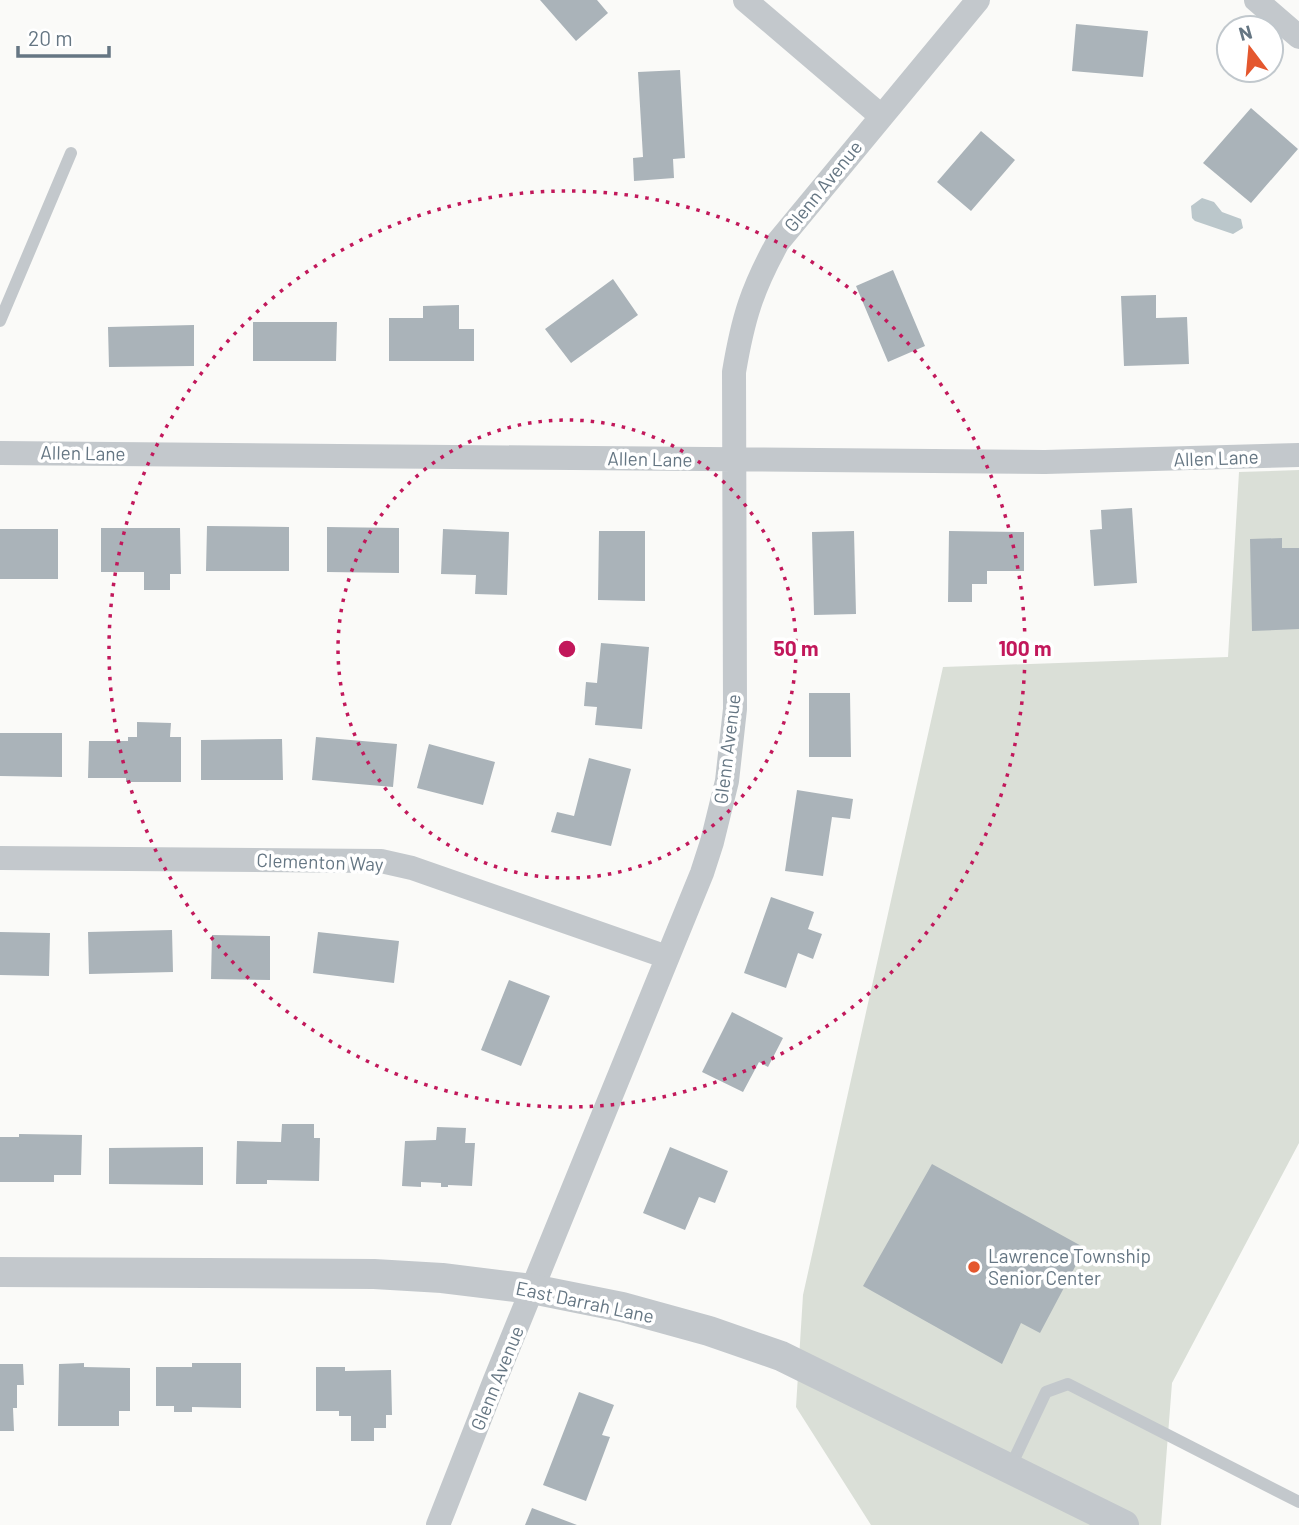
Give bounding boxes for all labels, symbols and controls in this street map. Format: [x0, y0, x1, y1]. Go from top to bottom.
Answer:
scale bar [18, 14, 108, 58]
north arrow [1215, 14, 1285, 84]
text: N [1236, 19, 1254, 45]
text: 20 m [28, 25, 73, 50]
street label: Glenn Avenue [779, 135, 866, 236]
street label: Allen Lane [40, 440, 126, 465]
street label: Allen Lane [1173, 445, 1259, 470]
street label: Allen Lane [607, 446, 693, 471]
text: 50 m [773, 635, 819, 660]
text: 100 m [998, 635, 1052, 660]
centre of rings [555, 637, 579, 661]
street label: Glenn Avenue [708, 693, 745, 805]
street label: Clementon Way [256, 848, 384, 875]
place label: Lawrence Township Senior Center [988, 1244, 1151, 1289]
marker: Lawrence Township Senior Center [966, 1259, 982, 1275]
street label: East Darrah Lane [514, 1276, 656, 1327]
street label: Glenn Avenue [465, 1322, 528, 1433]

